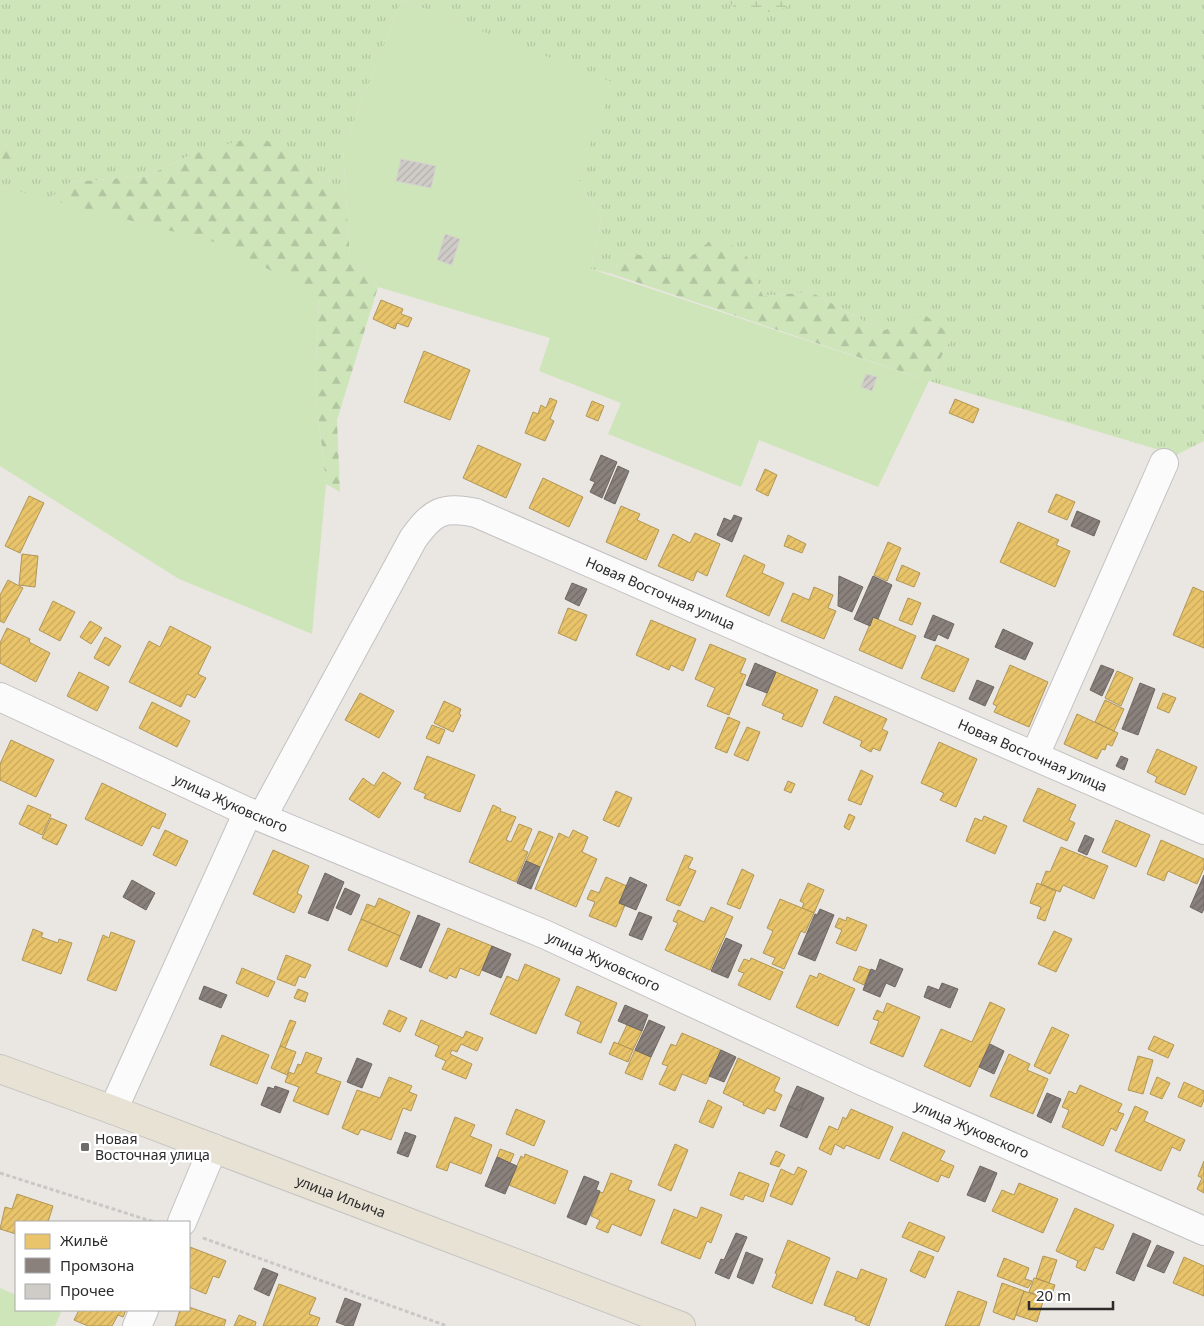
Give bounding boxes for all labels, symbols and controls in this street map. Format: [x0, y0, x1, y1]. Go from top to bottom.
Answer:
street label: Новая Восточная улица [583, 552, 738, 634]
street label: Новая Восточная улица [955, 714, 1110, 796]
street label: улица Жуковского [171, 769, 291, 836]
street label: улица Жуковского [544, 927, 664, 995]
street label: улица Жуковского [912, 1095, 1032, 1162]
place label: Новая Восточная улица [95, 1129, 210, 1164]
marker: Новая Восточная улица [79, 1141, 91, 1153]
street label: улица Ильича [293, 1170, 389, 1222]
legend [15, 1221, 190, 1311]
text: Жильё [60, 1230, 108, 1250]
text: Промзона [60, 1255, 134, 1275]
scale bar [1029, 1278, 1113, 1310]
text: Прочее [60, 1280, 114, 1300]
text: 20 m [1036, 1285, 1071, 1305]

